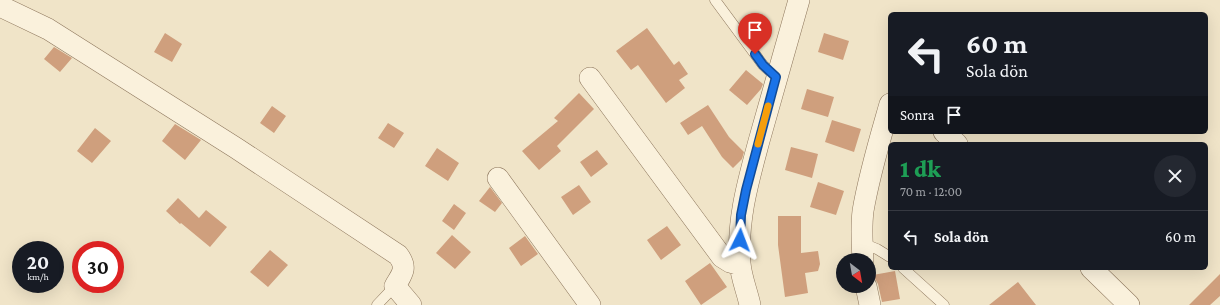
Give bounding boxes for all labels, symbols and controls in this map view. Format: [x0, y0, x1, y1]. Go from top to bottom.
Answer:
pin [738, 13, 772, 54]
icon: arrive [744, 19, 766, 41]
icon: left [900, 28, 952, 80]
text: 60 m [966, 28, 1027, 59]
text: Sola dön [966, 61, 1028, 81]
icon: arrive [943, 104, 965, 126]
text: Sonra [900, 107, 935, 123]
text: 1 dk [900, 155, 941, 182]
button: close [1154, 155, 1196, 197]
text: 70 m · 12:00 [900, 184, 962, 199]
position arrow [719, 219, 761, 261]
icon: left [900, 226, 922, 248]
text: Sola dön [934, 229, 989, 245]
text: 60 m [1165, 229, 1196, 245]
speed limit sign: 30 [72, 241, 124, 293]
text: 20 [27, 251, 49, 273]
north arrow [836, 253, 876, 293]
map controls [836, 253, 876, 293]
text: km/h [27, 271, 49, 282]

